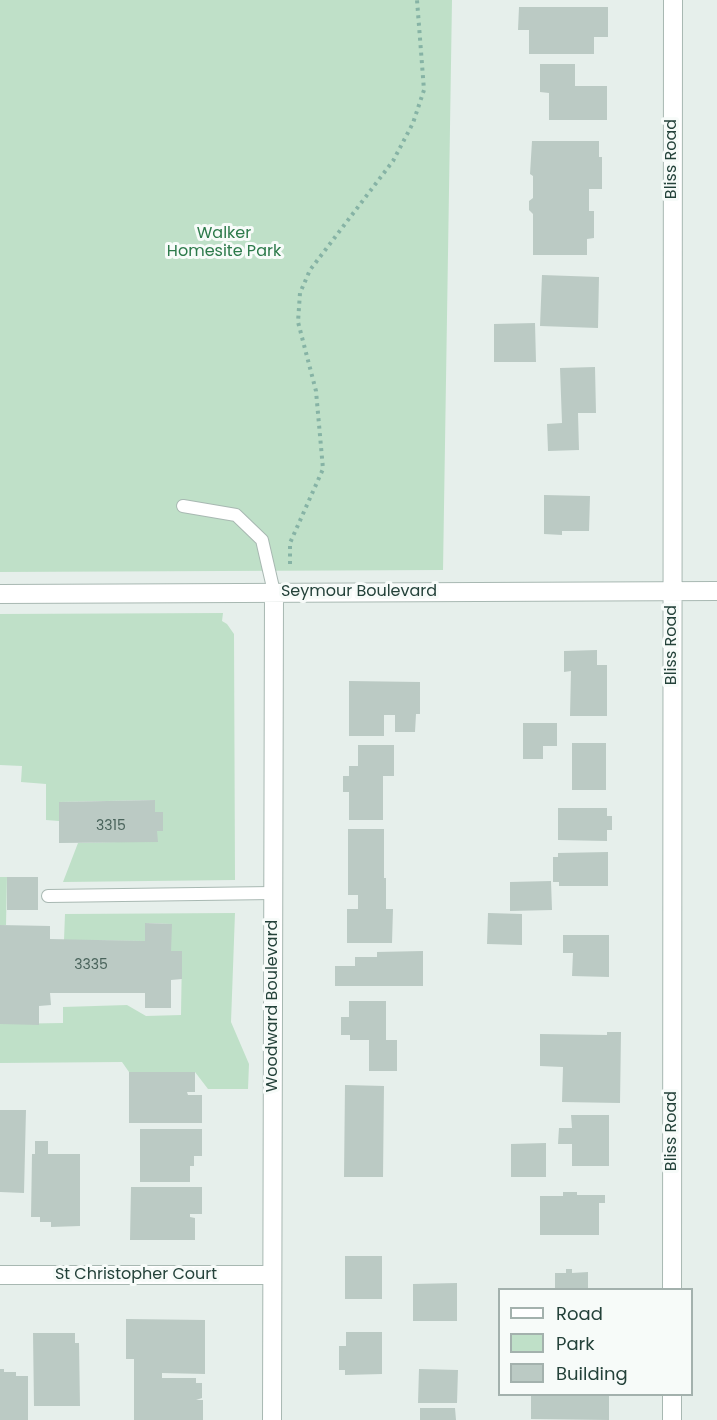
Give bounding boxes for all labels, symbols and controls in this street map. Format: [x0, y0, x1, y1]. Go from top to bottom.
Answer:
street label: Bliss Road [662, 119, 682, 199]
park label: Walker Homesite Park [167, 224, 281, 262]
street label: Seymour Boulevard [281, 582, 437, 602]
street label: Bliss Road [662, 605, 682, 685]
house number: 3315 [96, 818, 126, 834]
street label: Woodward Boulevard [263, 920, 283, 1092]
house number: 3335 [74, 957, 108, 973]
street label: Bliss Road [662, 1091, 682, 1171]
street label: St Christopher Court [55, 1265, 217, 1285]
legend [498, 1288, 693, 1396]
text: Road [556, 1301, 603, 1326]
text: Park [556, 1331, 595, 1356]
text: Building [556, 1361, 628, 1386]

